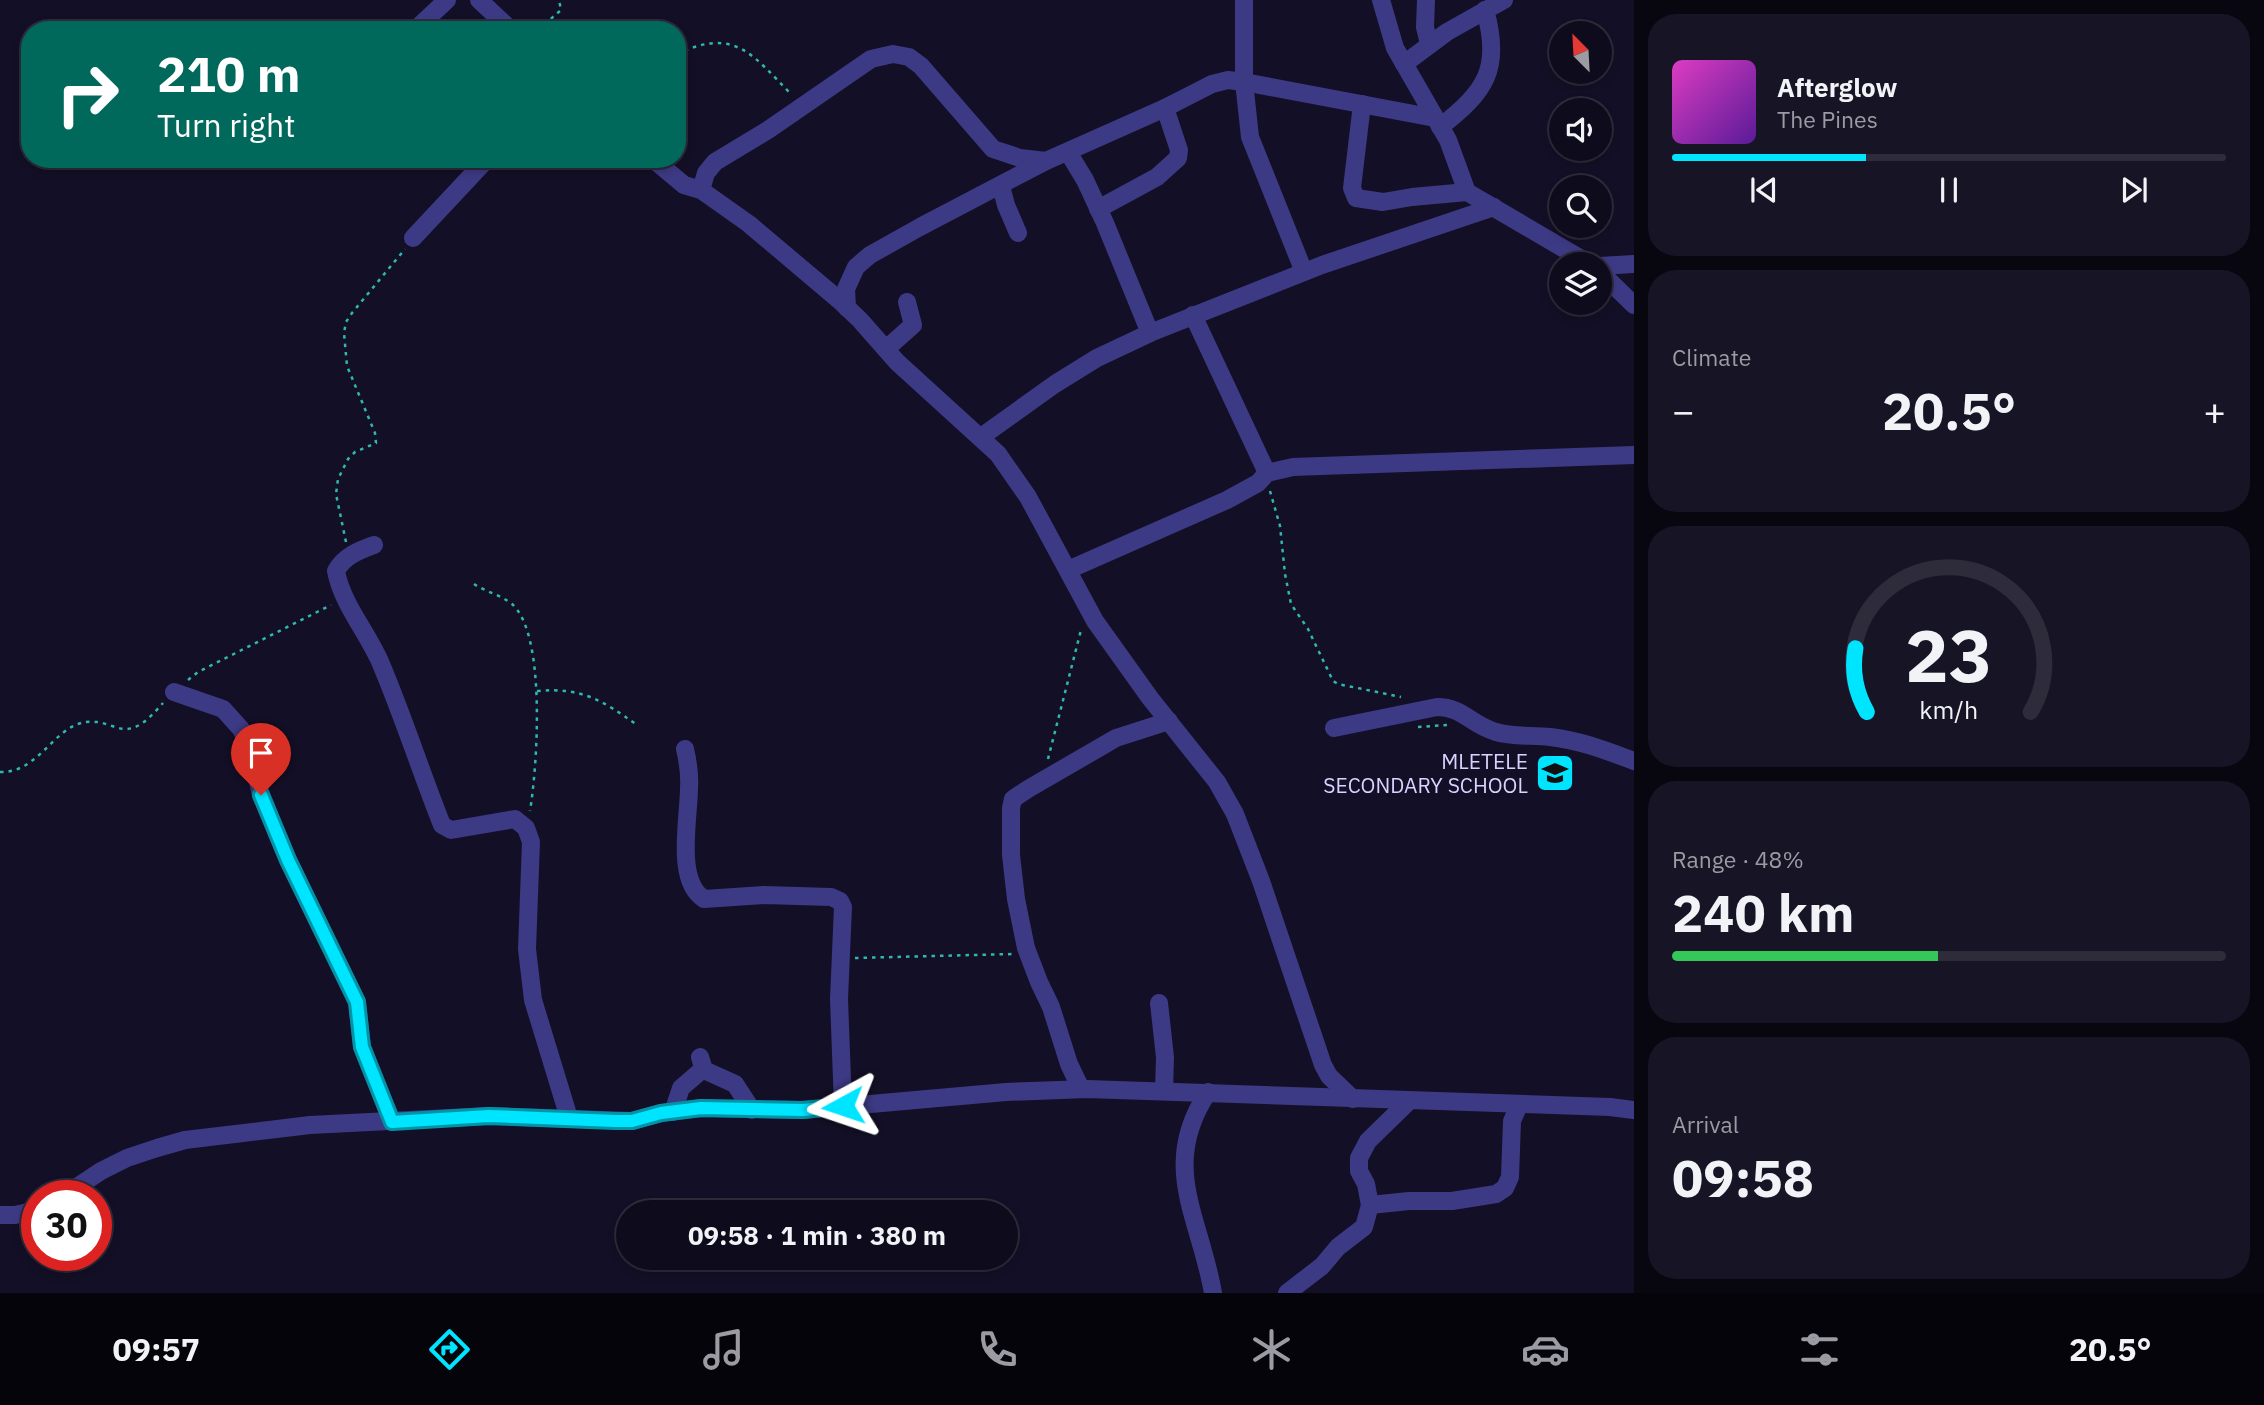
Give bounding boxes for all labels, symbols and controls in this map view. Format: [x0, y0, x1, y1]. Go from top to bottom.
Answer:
north arrow [1549, 21, 1612, 84]
map controls [1549, 21, 1612, 315]
text: 210 m [157, 42, 301, 105]
icon: right [42, 49, 133, 140]
text: Afterglow [1777, 70, 1897, 104]
button: sound [1549, 98, 1612, 161]
text: Turn right [157, 104, 295, 146]
text: The Pines [1777, 104, 1878, 134]
icon: previous [1745, 171, 1783, 209]
icon: pause [1930, 171, 1968, 209]
icon: next [2115, 171, 2153, 209]
button: search [1549, 175, 1612, 238]
button: layers [1549, 252, 1612, 315]
text: Climate [1672, 342, 1751, 372]
text: 20.5° [1882, 377, 2016, 444]
text: − [1672, 386, 1695, 435]
text: + [2203, 386, 2226, 435]
text: 23 [1905, 608, 1993, 703]
text: km/h [1920, 693, 1978, 726]
pin [231, 723, 291, 795]
icon: arrive [242, 734, 280, 772]
place label: MLETELE SECONDARY SCHOOL [1323, 747, 1528, 799]
school or university icon: MLETELE SECONDARY SCHOOL [1534, 752, 1576, 794]
text: Range · 48% [1672, 844, 1804, 874]
text: 240 km [1672, 879, 1854, 946]
position arrow [806, 1069, 880, 1143]
text: Arrival [1672, 1109, 1739, 1139]
text: 09:58 [1672, 1144, 1814, 1211]
speed limit sign: 30 [21, 1180, 112, 1271]
text: 09:58 · 1 min · 380 m [688, 1218, 946, 1252]
icon: directions [425, 1325, 474, 1374]
icon: music [699, 1325, 748, 1374]
icon: phone [973, 1325, 1022, 1374]
icon: climate [1247, 1325, 1296, 1374]
icon: car [1521, 1325, 1570, 1374]
icon: filters [1795, 1325, 1844, 1374]
text: 09:57 [113, 1328, 200, 1370]
text: 20.5° [2069, 1328, 2151, 1370]

